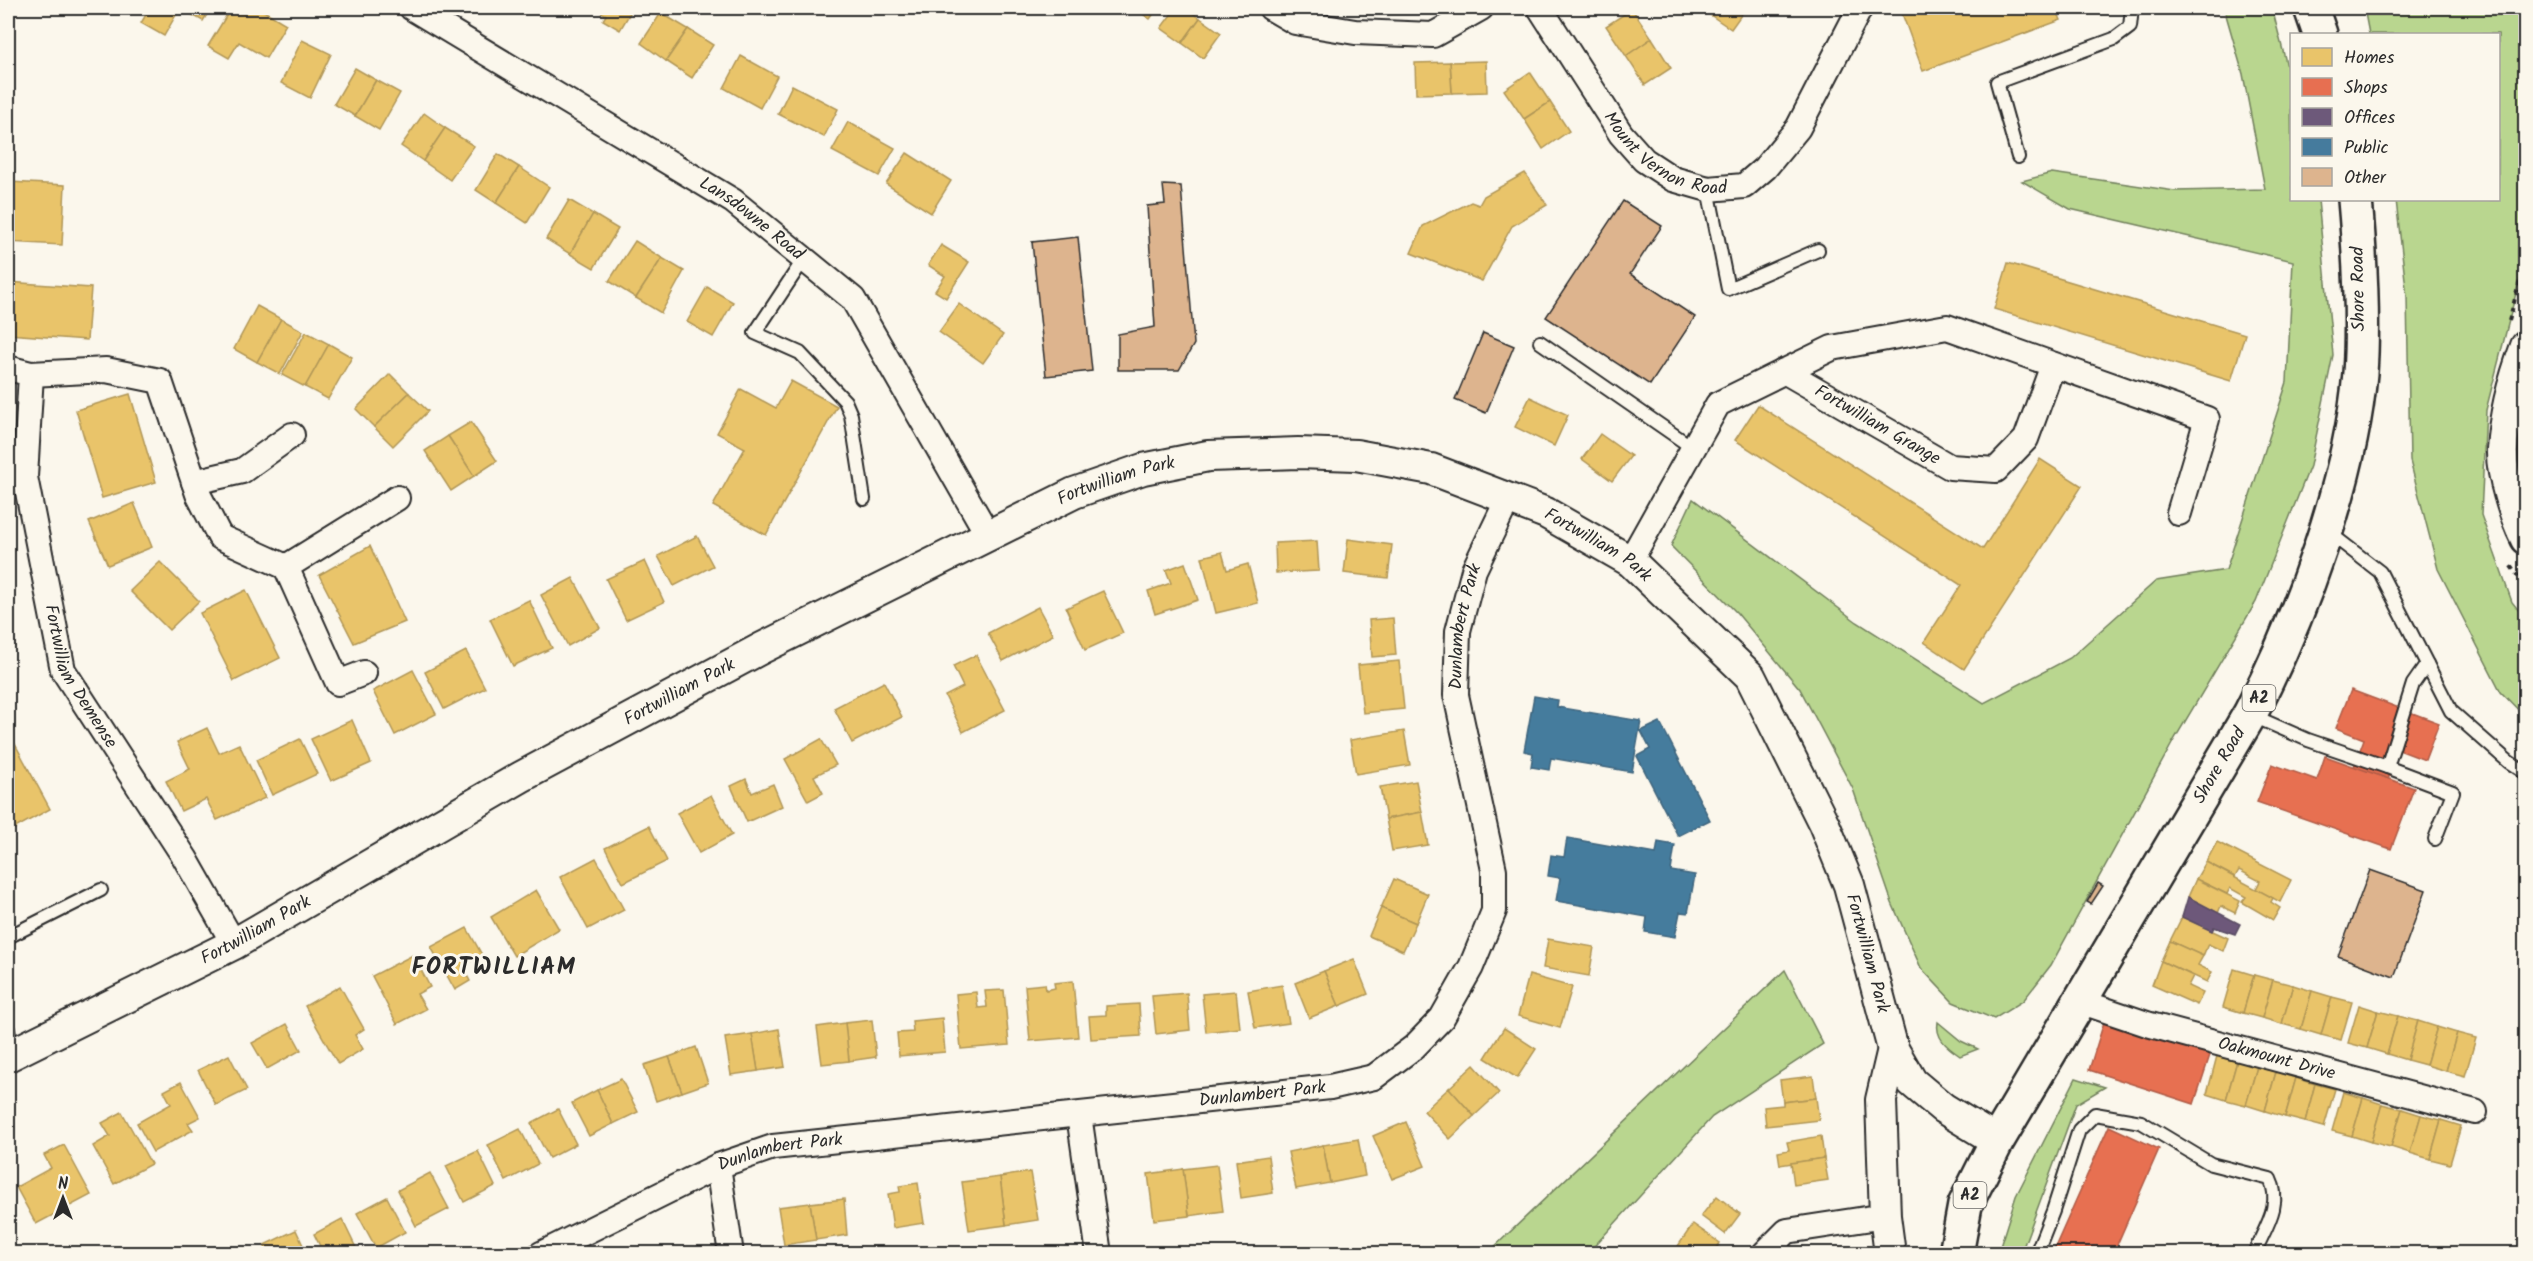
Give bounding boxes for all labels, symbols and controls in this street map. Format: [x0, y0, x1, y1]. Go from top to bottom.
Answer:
legend [2290, 33, 2500, 201]
text: Homes [2344, 44, 2395, 73]
text: Shops [2344, 74, 2388, 103]
text: Offices [2344, 104, 2395, 133]
street label: Mount Vernon Road [1596, 106, 1729, 203]
text: Public [2344, 134, 2389, 163]
text: Other [2344, 164, 2387, 193]
street label: Lansdowne Road [693, 169, 811, 269]
street label: Shore Road [2344, 245, 2374, 332]
street label: Fortwilliam Grange [1809, 377, 1946, 473]
street label: Fortwilliam Park [1052, 448, 1178, 514]
street label: Fortwilliam Park [1539, 500, 1659, 590]
street label: Dunlambert Park [1442, 558, 1490, 690]
street label: Fortwilliam Demense [36, 602, 125, 754]
street label: Fortwilliam Park [619, 650, 741, 734]
road number: A2 [2242, 685, 2276, 711]
street label: Shore Road [2185, 721, 2254, 809]
street label: Fortwilliam Park [196, 887, 317, 973]
street label: Fortwilliam Park [1837, 890, 1897, 1017]
district label: FORTWILLIAM [412, 948, 577, 987]
street label: Oakmount Drive [2215, 1029, 2339, 1088]
street label: Dunlambert Park [1197, 1073, 1328, 1116]
street label: Dunlambert Park [714, 1125, 845, 1180]
north arrow [33, 1168, 93, 1228]
text: N [58, 1172, 68, 1197]
road number: A2 [1954, 1182, 1986, 1208]

